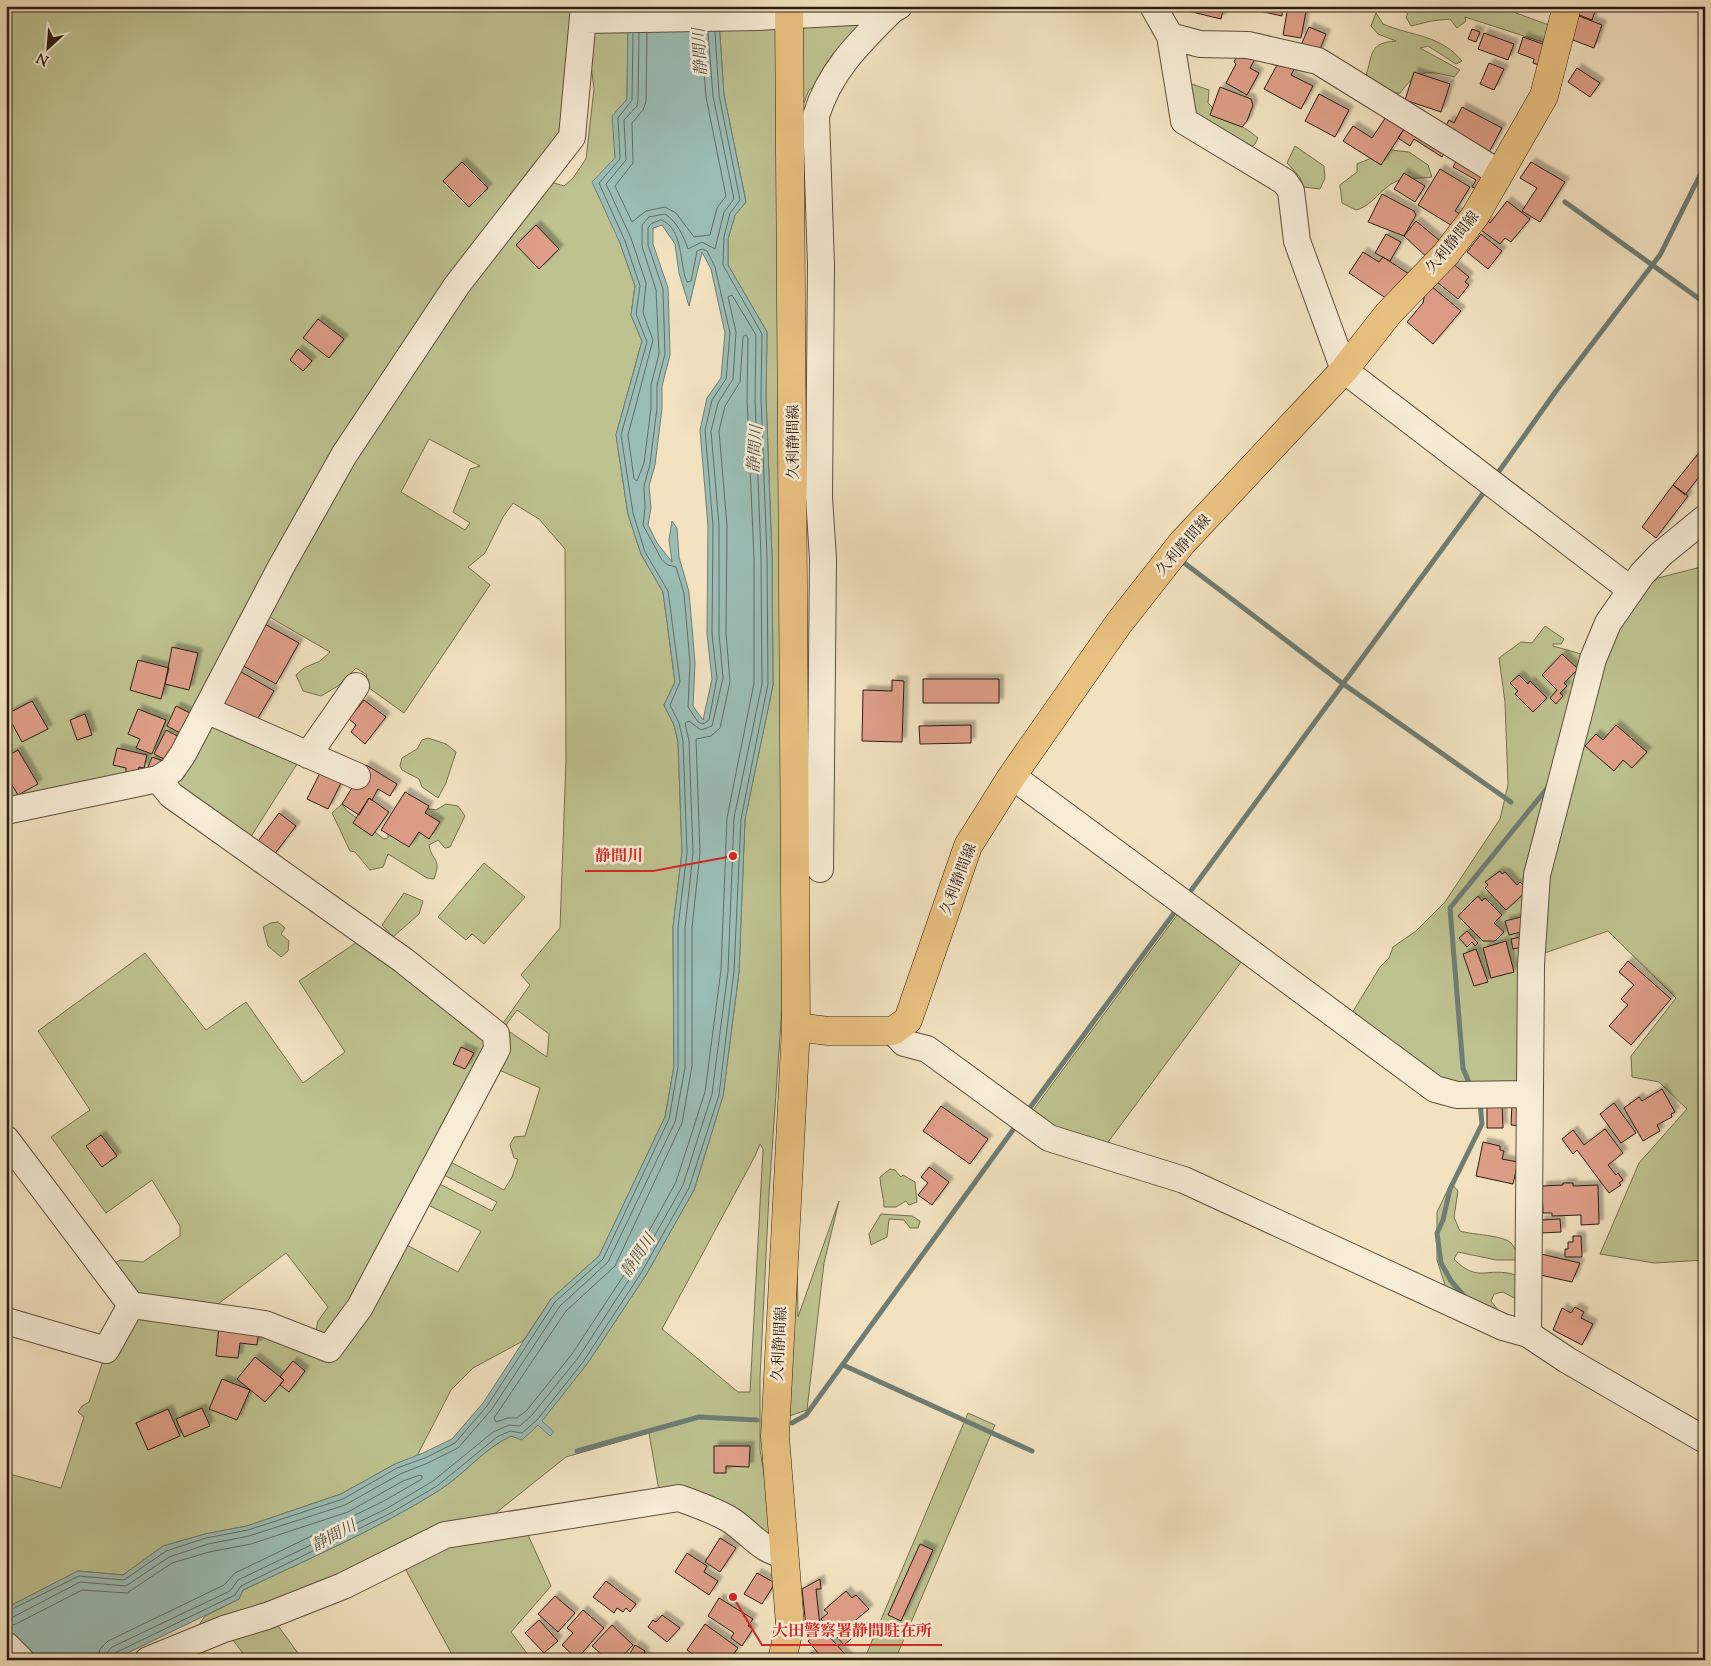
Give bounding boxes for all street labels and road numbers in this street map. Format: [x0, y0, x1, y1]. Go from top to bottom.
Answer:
street label: 久利静間線 [1421, 207, 1485, 279]
street label: 久利静間線 [784, 404, 805, 480]
street label: 久利静間線 [1152, 511, 1217, 581]
street label: 久利静間線 [936, 841, 983, 918]
street label: 久利静間線 [768, 1306, 793, 1382]

